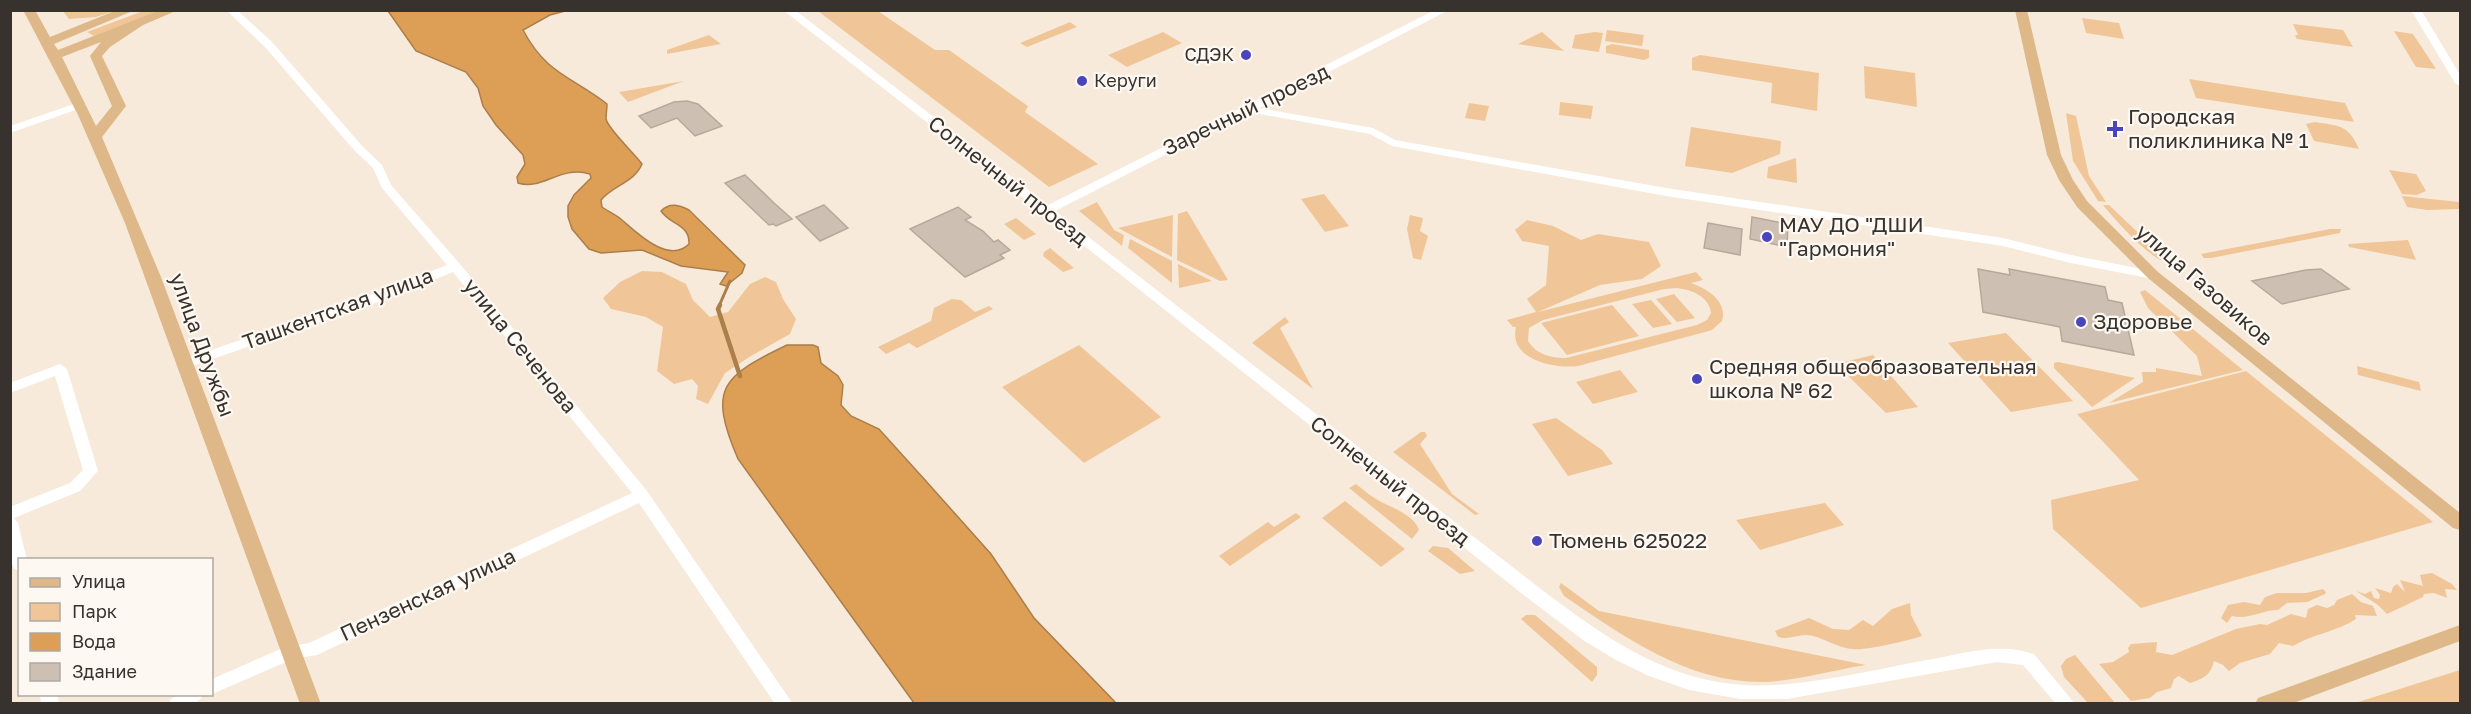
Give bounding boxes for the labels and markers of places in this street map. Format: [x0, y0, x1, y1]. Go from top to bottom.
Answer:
place label: СДЭК [1185, 43, 1234, 65]
marker: СДЭК [1239, 48, 1253, 62]
place label: Керуги [1094, 69, 1157, 91]
marker: Керуги [1075, 74, 1089, 88]
place label: Городская поликлиника № 1 [2128, 103, 2309, 153]
marker: Городская поликлиника № 1 [2106, 120, 2124, 138]
place label: МАУ ДО "ДШИ "Гармония" [1779, 211, 1924, 261]
marker: МАУ ДО "ДШИ "Гармония" [1760, 230, 1774, 244]
place label: Здоровье [2093, 308, 2192, 334]
marker: Здоровье [2074, 315, 2088, 329]
place label: Средняя общеобразовательная школа № 62 [1709, 353, 2037, 403]
marker: Средняя общеобразовательная школа № 62 [1690, 372, 1704, 386]
place label: Тюмень 625022 [1549, 527, 1707, 553]
marker: Тюмень 625022 [1530, 534, 1544, 548]

